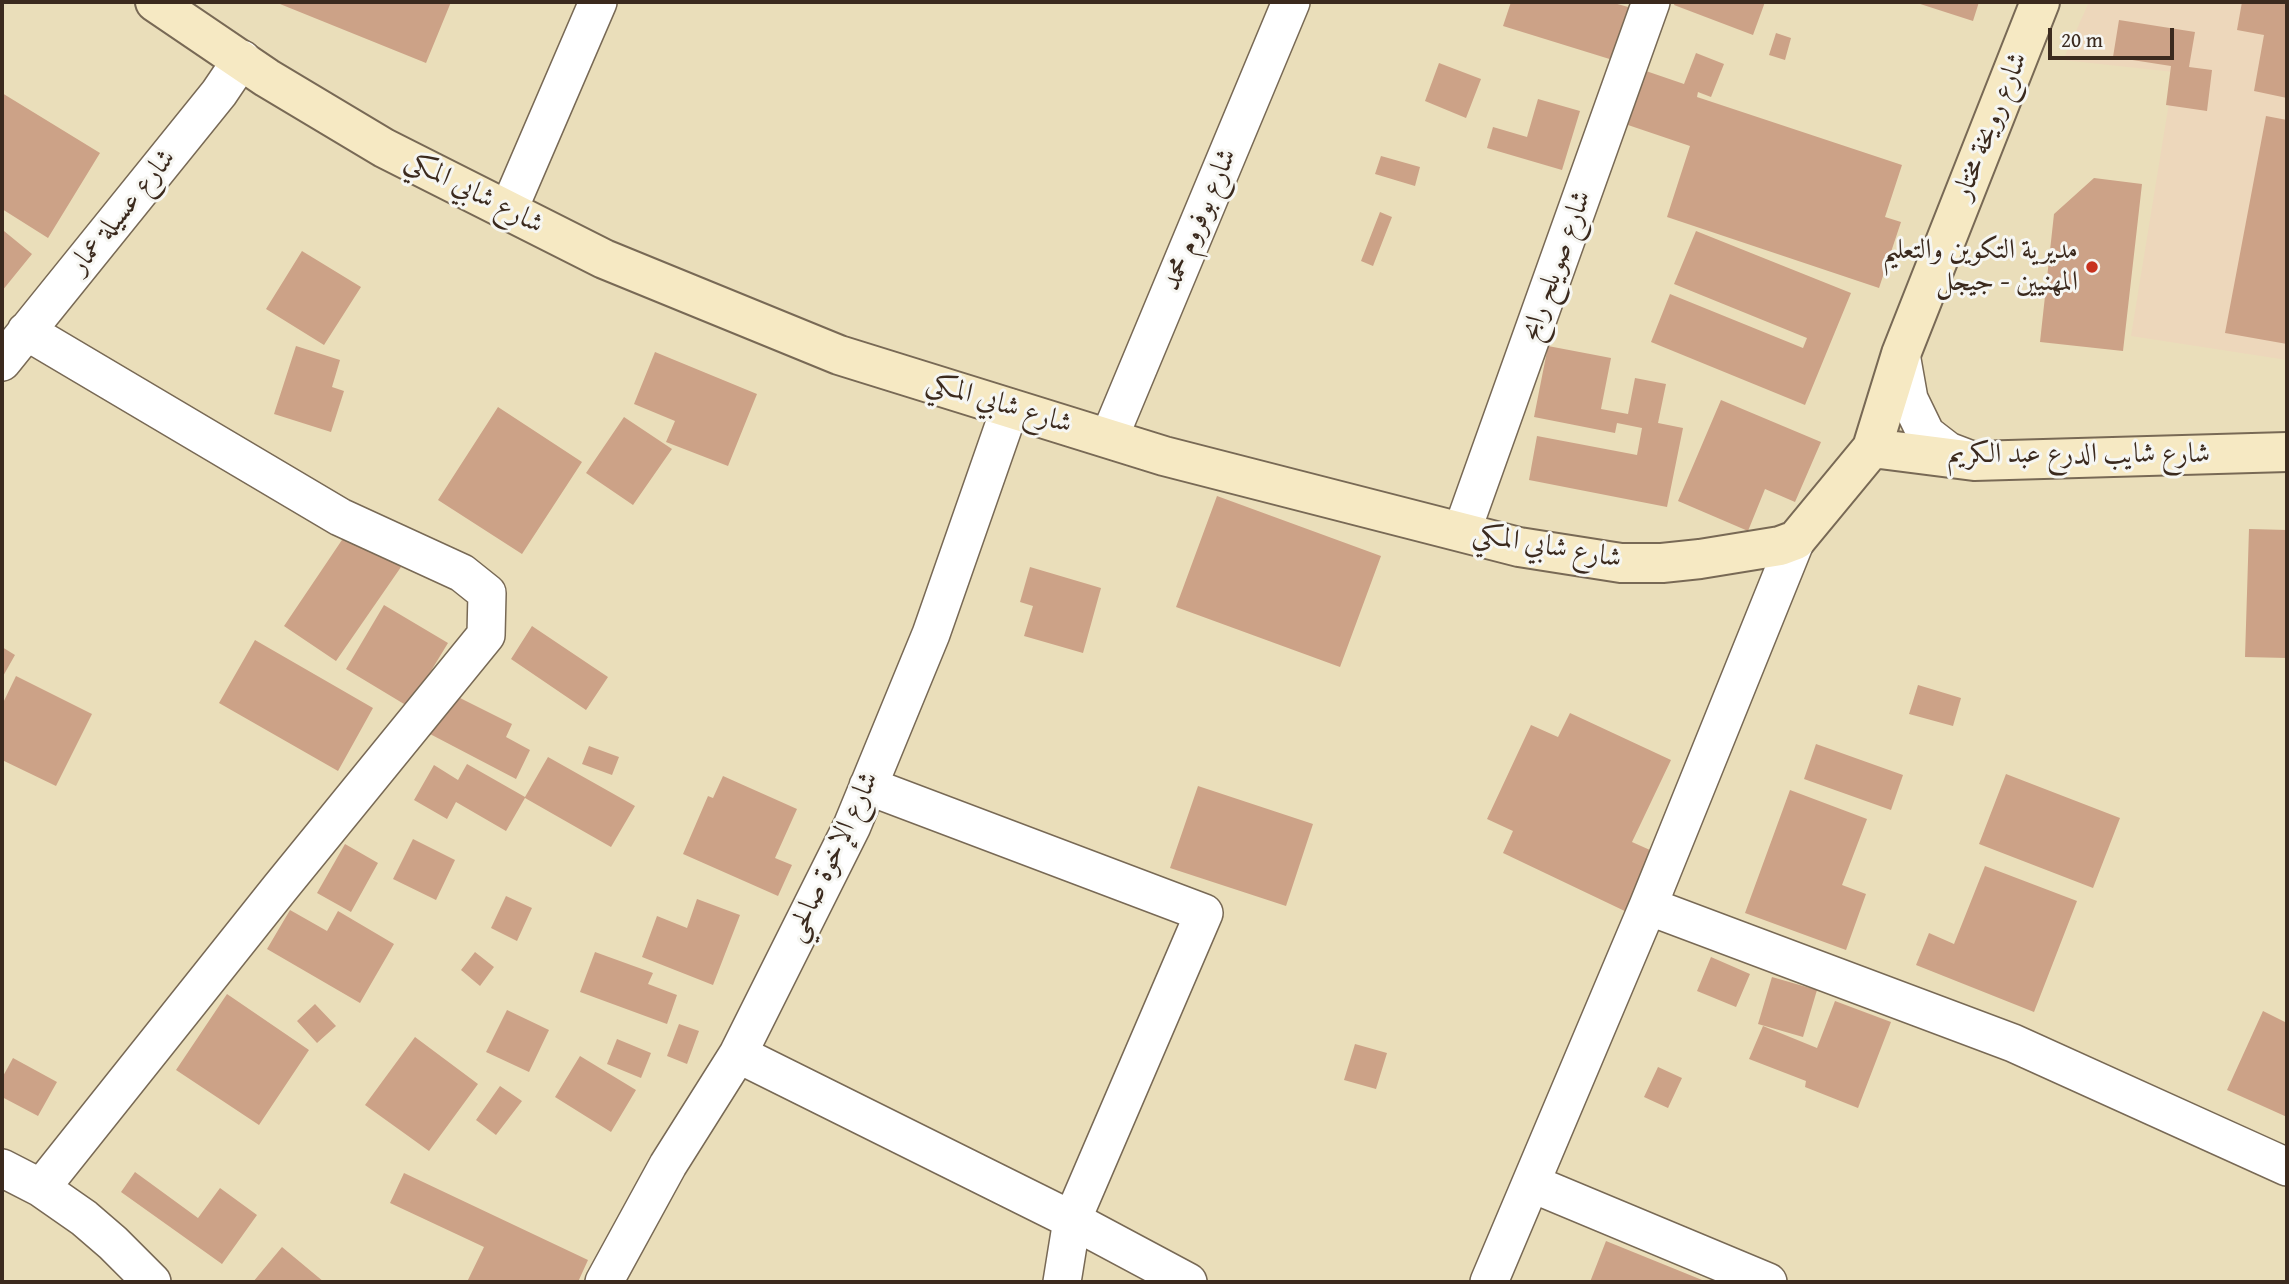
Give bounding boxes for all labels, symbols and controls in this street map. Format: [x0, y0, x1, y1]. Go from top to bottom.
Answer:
scale bar [2051, 14, 2177, 58]
text: 20 m [2061, 24, 2103, 55]
street label: شارع رويخة مختار [1946, 48, 2036, 204]
street label: شارع عسيلة عمار [62, 143, 184, 281]
street label: شارع شابي المكي [399, 144, 549, 242]
street label: شارع بوفروم محمد [1155, 144, 1245, 296]
street label: شارع صويلح رابح [1514, 186, 1600, 346]
place label: مديرية التكوين والتعليم المهنيين - جيجل [1882, 234, 2078, 300]
marker: مديرية التكوين والتعليم المهنيين - جيجل [2084, 259, 2100, 275]
street label: شارع شابي المكي [922, 366, 1076, 442]
street label: شارع شايب الدرع عبد الكريم [1948, 438, 2210, 472]
street label: شارع شابي المكي [1470, 517, 1624, 577]
street label: شارع الإخوة صالحي [779, 767, 887, 947]

